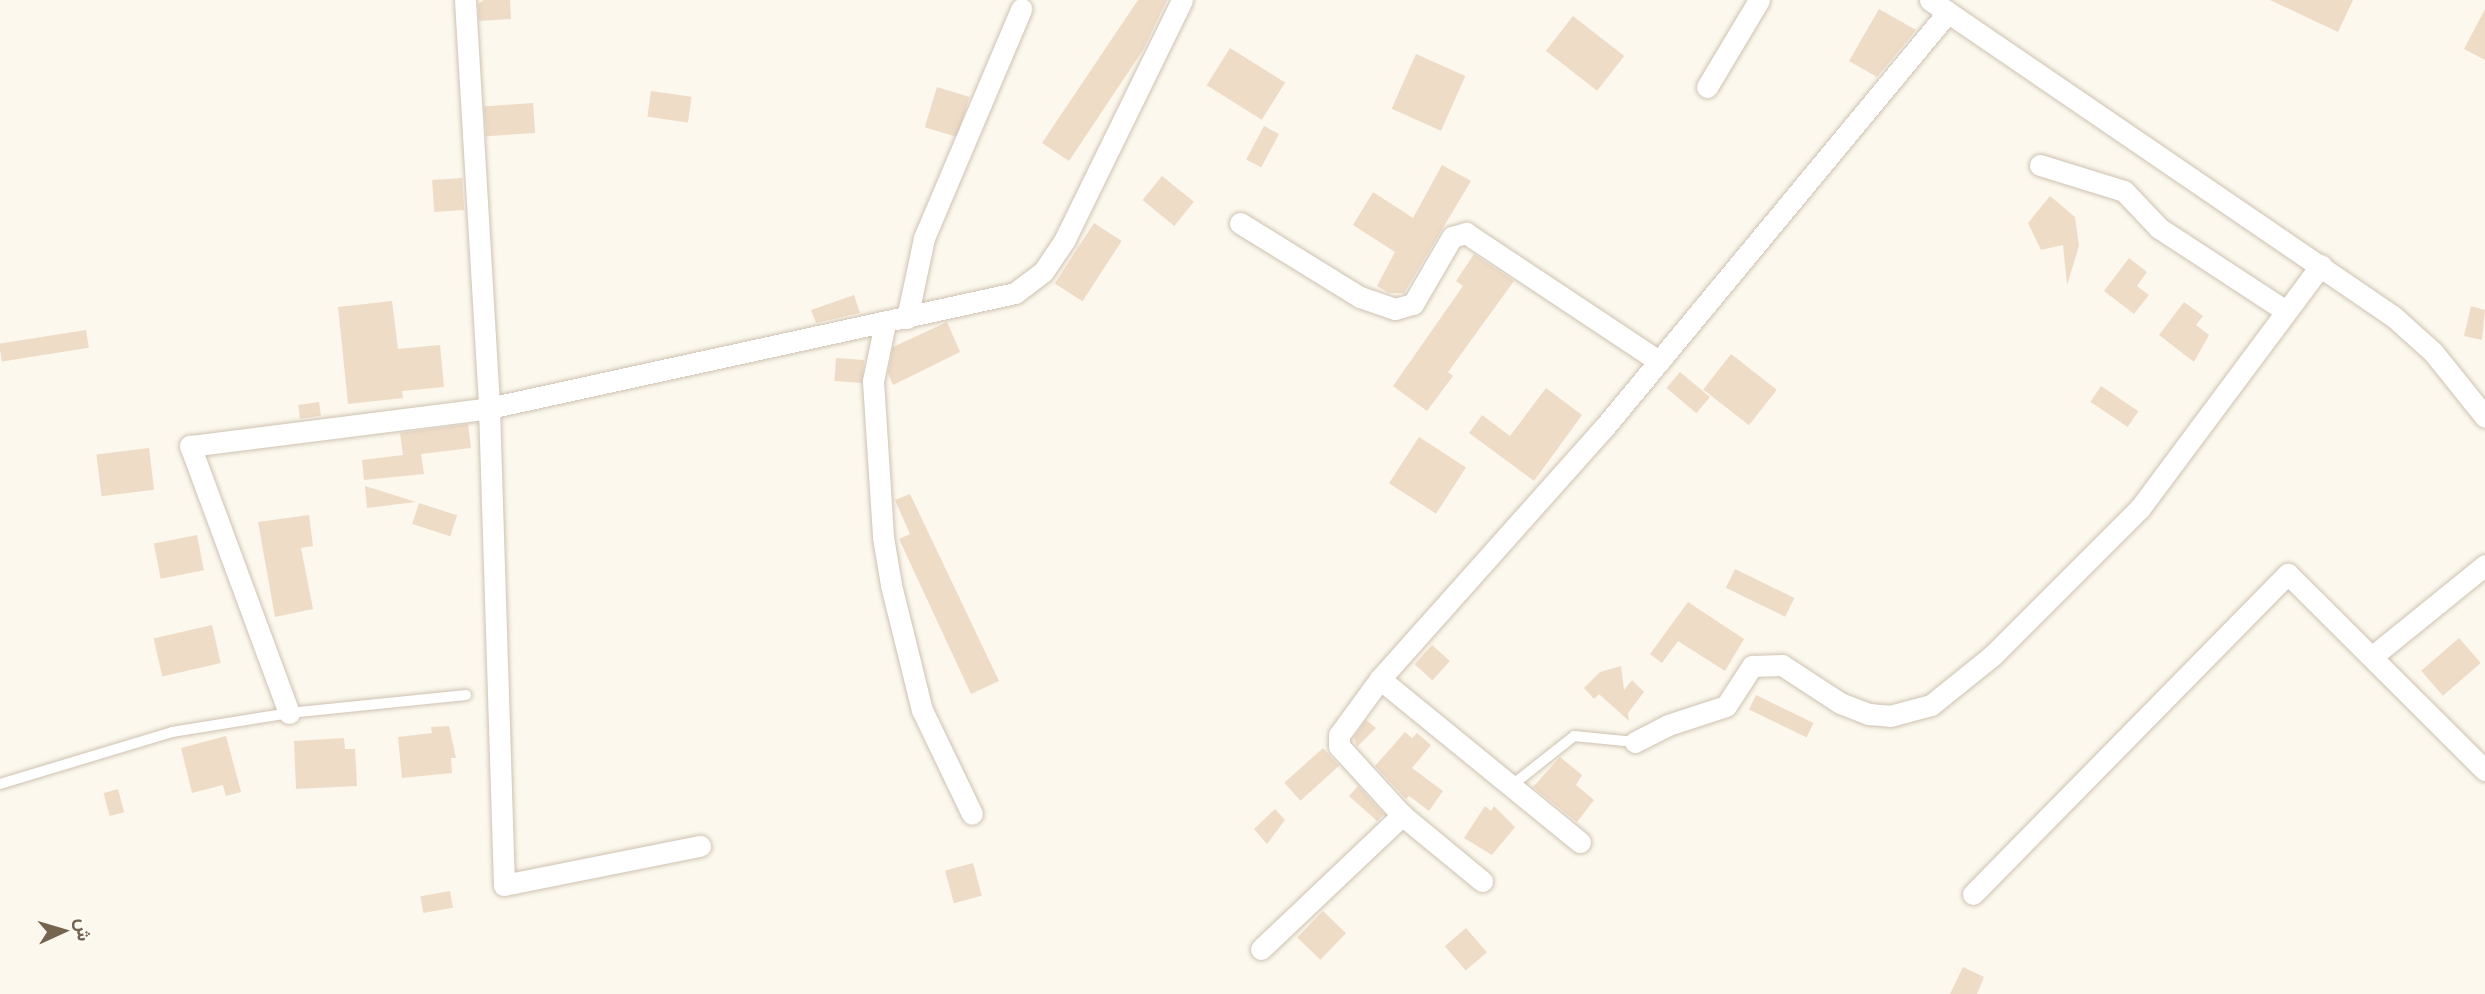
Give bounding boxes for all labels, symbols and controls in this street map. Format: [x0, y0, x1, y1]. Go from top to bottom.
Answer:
north arrow [28, 896, 98, 966]
text: ش [72, 917, 96, 942]

